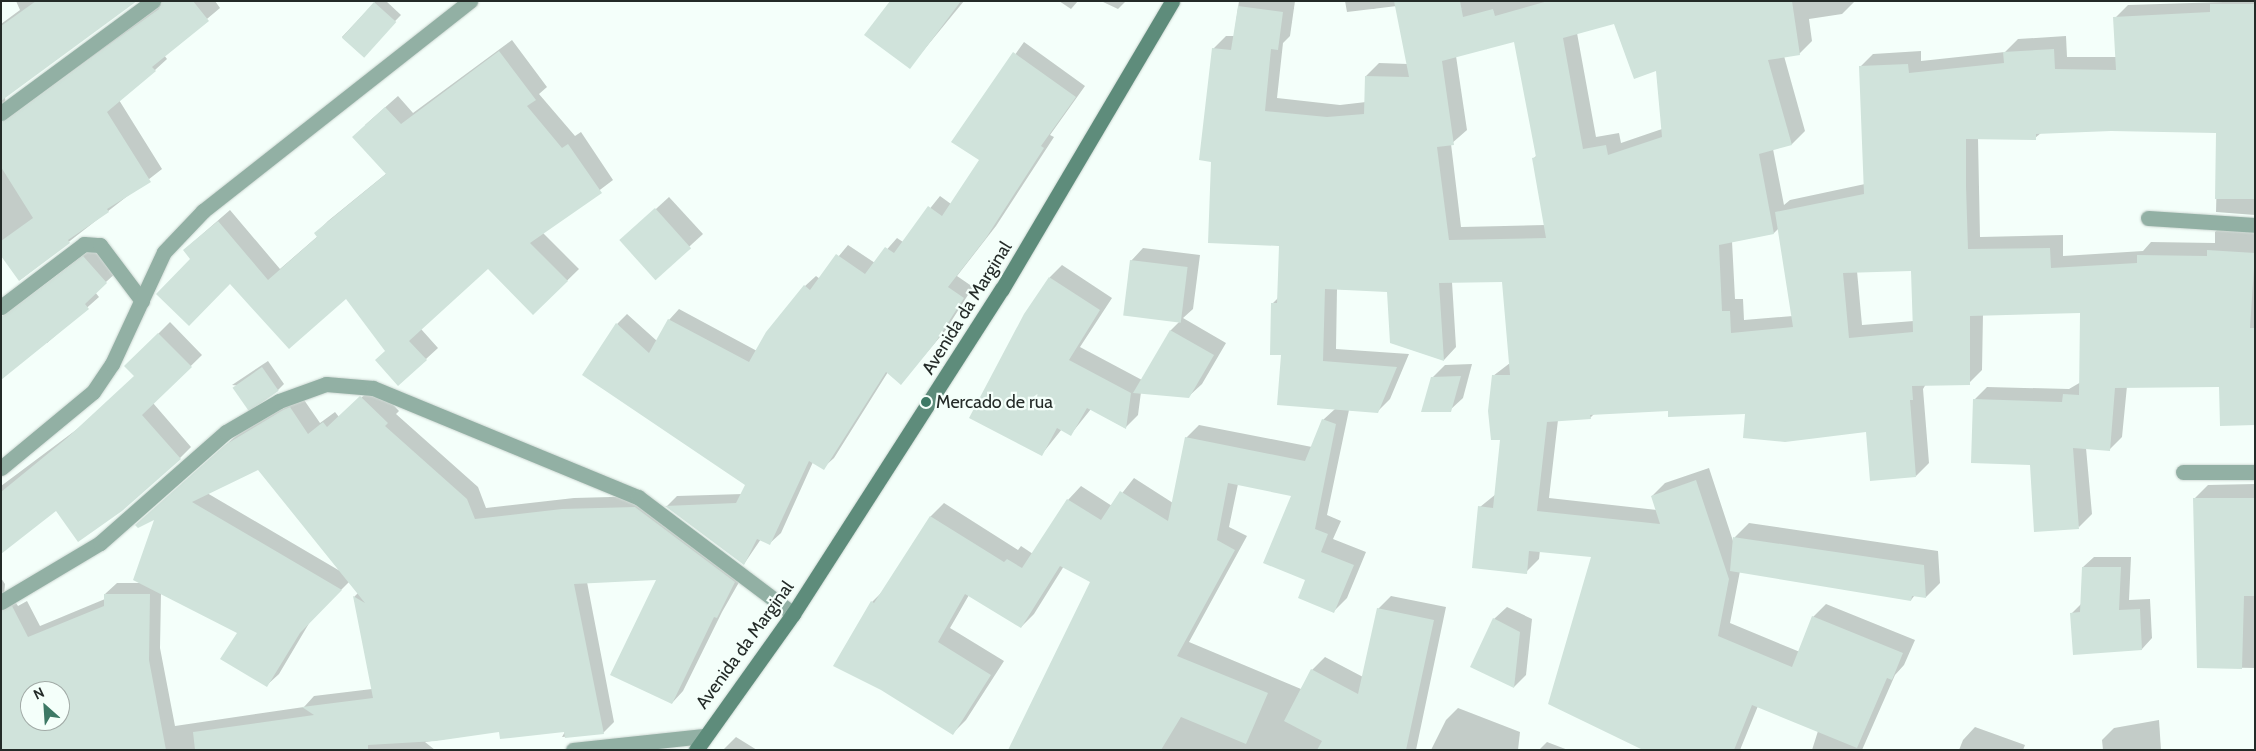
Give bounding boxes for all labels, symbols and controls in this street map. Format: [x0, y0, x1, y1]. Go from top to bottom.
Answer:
street label: Avenida da Marginal [917, 238, 1017, 378]
place label: Mercado de rua [936, 391, 1053, 413]
marker: Mercado de rua [920, 396, 932, 408]
street label: Avenida da Marginal [691, 577, 799, 713]
north arrow [20, 681, 70, 731]
text: N [30, 683, 47, 704]

